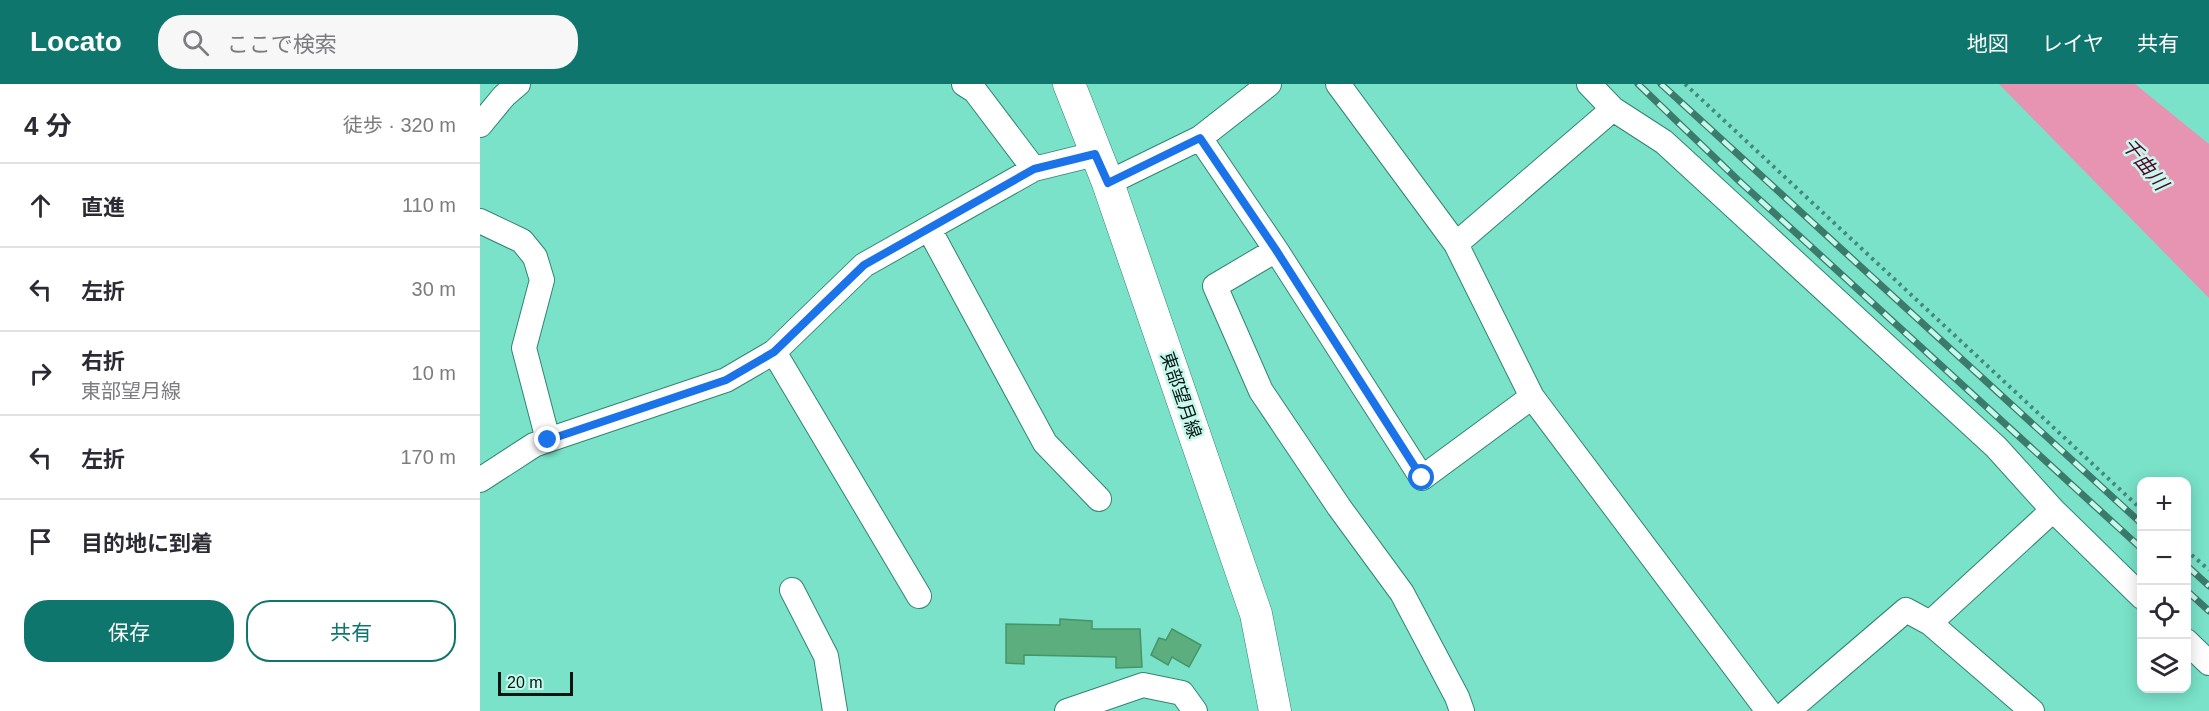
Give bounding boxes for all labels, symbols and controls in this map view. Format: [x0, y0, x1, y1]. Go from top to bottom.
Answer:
search box [158, 15, 578, 69]
text: Locato [30, 26, 122, 57]
icon: search [179, 26, 212, 59]
text: ここで検索 [227, 32, 337, 57]
text: 地図 [1967, 32, 2009, 55]
text: レイヤ [2042, 32, 2104, 55]
text: 共有 [2137, 32, 2179, 55]
text: 4 分 [24, 111, 72, 141]
text: 徒歩 · 320 m [343, 114, 456, 136]
water label: 千曲川 [2118, 134, 2174, 196]
icon: ahead [24, 189, 57, 222]
text: 110 m [402, 194, 456, 216]
text: 直進 [81, 195, 125, 220]
icon: left [24, 273, 57, 306]
text: 30 m [412, 278, 456, 300]
text: 左折 [81, 279, 125, 304]
text: 右折 [81, 349, 125, 374]
street label: 東部望月線 [1157, 349, 1205, 441]
icon: right [24, 357, 57, 390]
text: 10 m [412, 362, 456, 384]
text: 東部望月線 [81, 380, 181, 402]
route end [534, 426, 560, 452]
icon: left [24, 441, 57, 474]
text: 170 m [400, 446, 456, 468]
text: 左折 [81, 447, 125, 472]
route start [1408, 464, 1434, 490]
map controls [2137, 477, 2191, 693]
button: + [2137, 477, 2191, 531]
icon: arrive [24, 525, 57, 558]
text: 目的地に到着 [81, 531, 213, 556]
button: − [2137, 531, 2191, 585]
button: locate [2137, 585, 2191, 639]
button: 保存 [24, 600, 234, 662]
button: 共有 [246, 600, 456, 662]
button: layers [2137, 639, 2191, 693]
scale bar [498, 669, 573, 696]
text: 20 m [507, 674, 543, 691]

